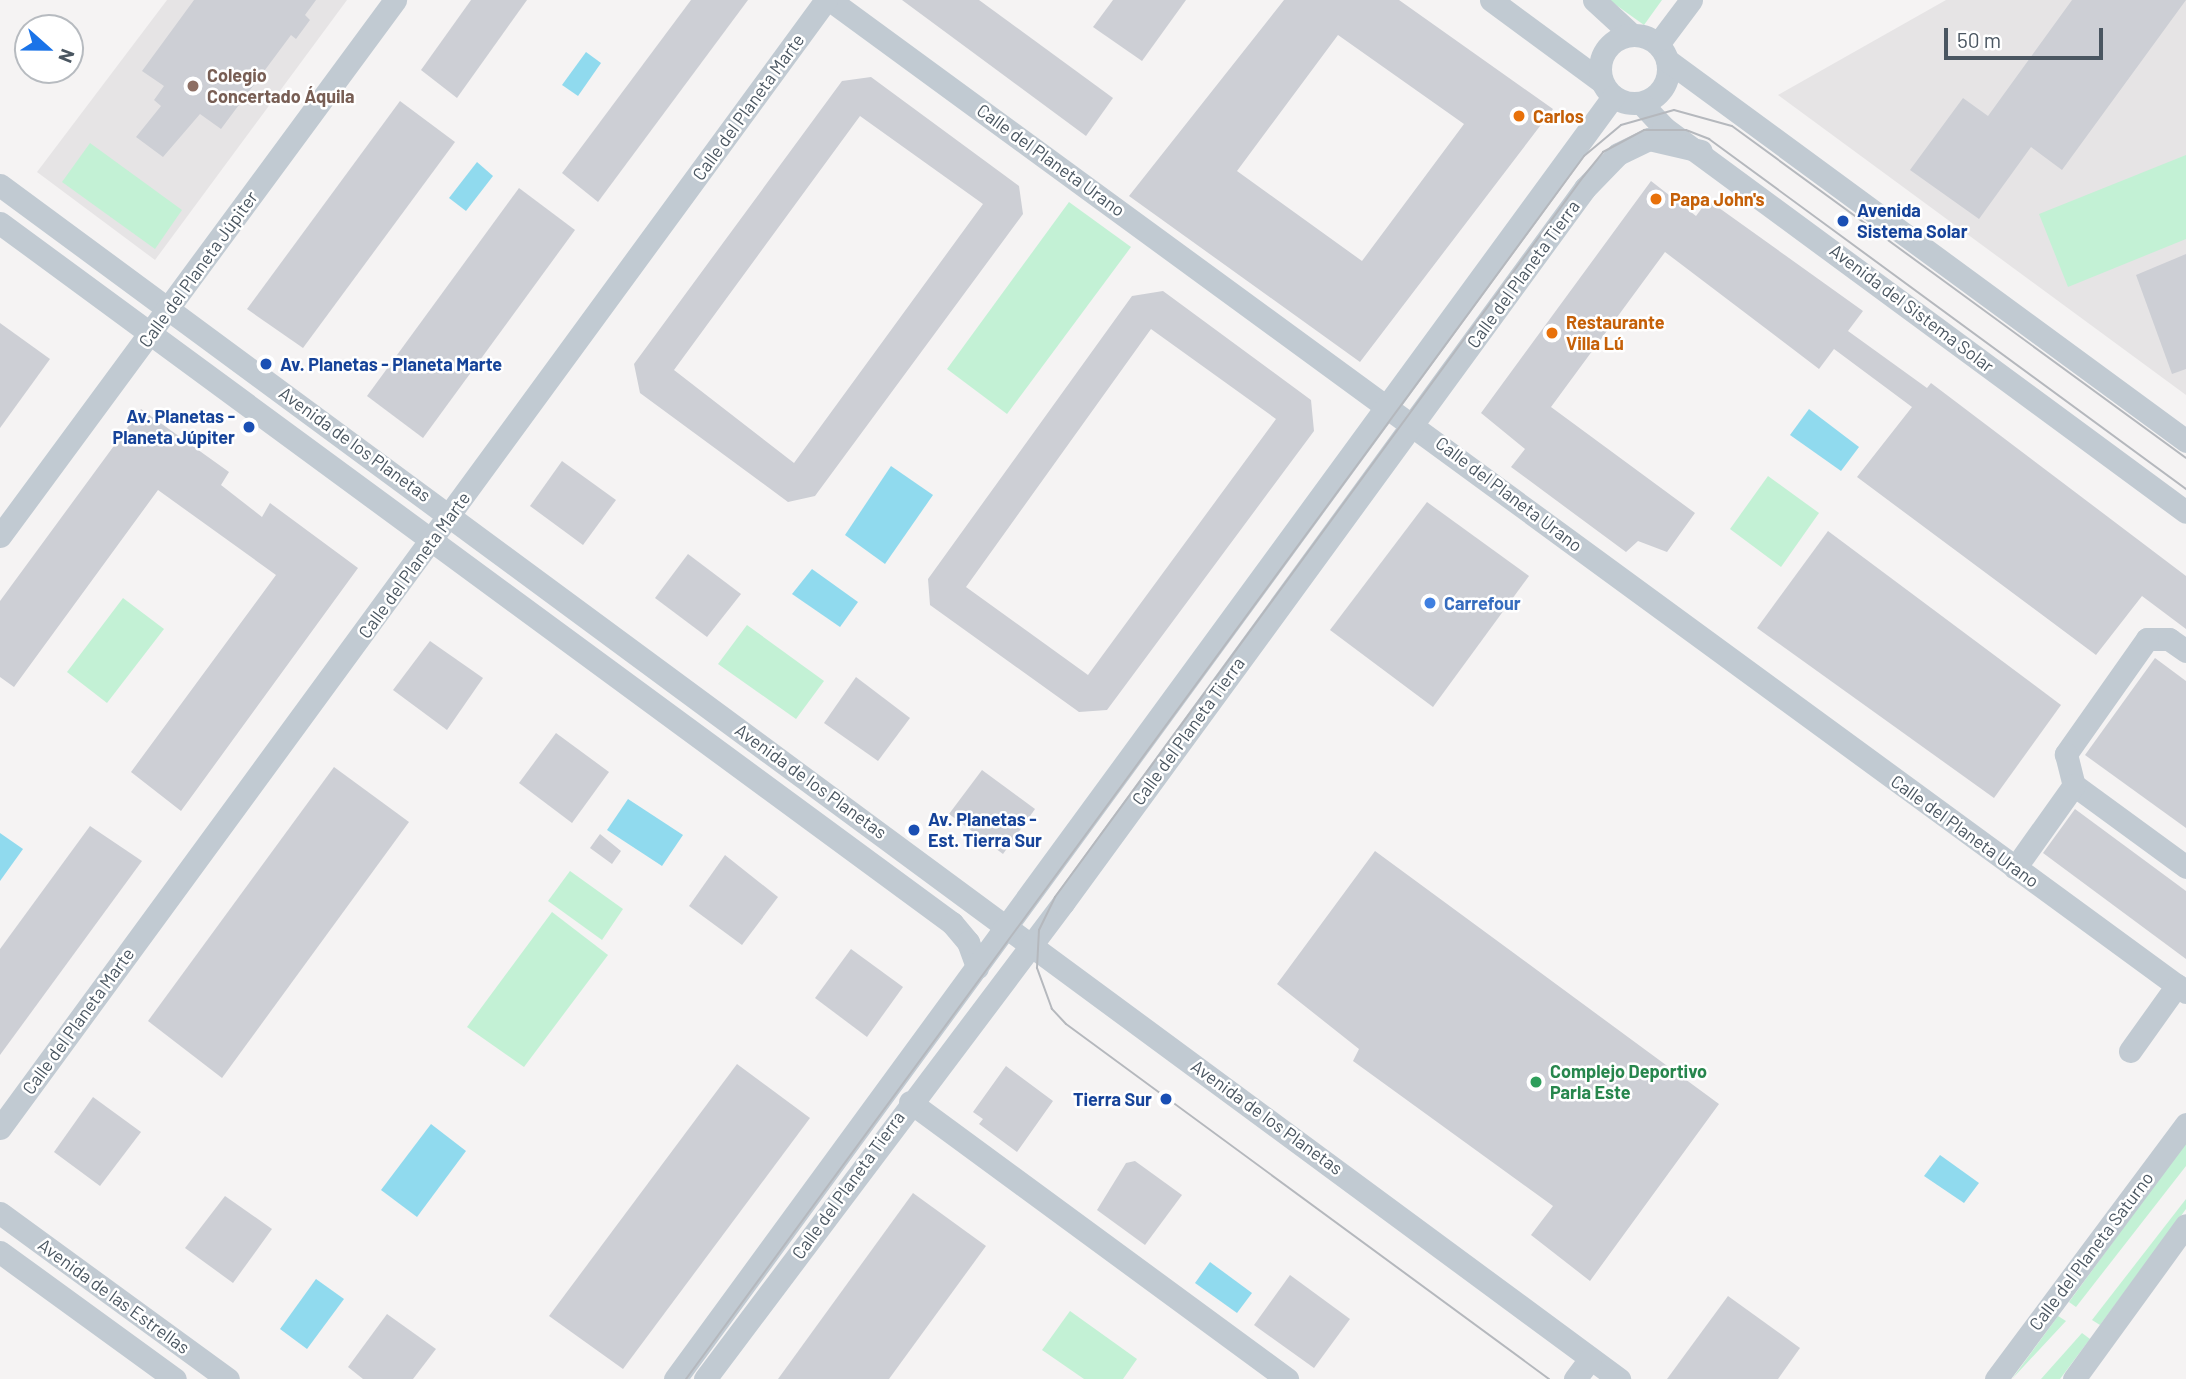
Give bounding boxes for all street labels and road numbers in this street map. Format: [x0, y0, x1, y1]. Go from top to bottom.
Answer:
street label: Calle del Planeta Marte [688, 30, 808, 184]
street label: Calle del Planeta Urano [973, 99, 1129, 221]
street label: Calle del Planeta Júpiter [134, 187, 262, 351]
street label: Calle del Planeta Tierra [1462, 196, 1584, 352]
street label: Avenida del Sistema Solar [1826, 239, 1998, 377]
street label: Avenida de los Planetas [275, 382, 435, 506]
street label: Calle del Planeta Urano [1432, 432, 1586, 556]
street label: Calle del Planeta Marte [354, 488, 474, 642]
street label: Calle del Planeta Tierra [1127, 653, 1249, 809]
street label: Avenida de los Planetas [731, 719, 891, 843]
street label: Calle del Planeta Urano [1887, 770, 2043, 892]
street label: Calle del Planeta Marte [18, 944, 138, 1098]
street label: Avenida de los Planetas [1187, 1055, 1347, 1179]
street label: Calle del Planeta Tierra [787, 1107, 909, 1263]
street label: Calle del Planeta Saturno [2024, 1168, 2158, 1334]
street label: Avenida de las Estrellas [34, 1234, 194, 1358]

